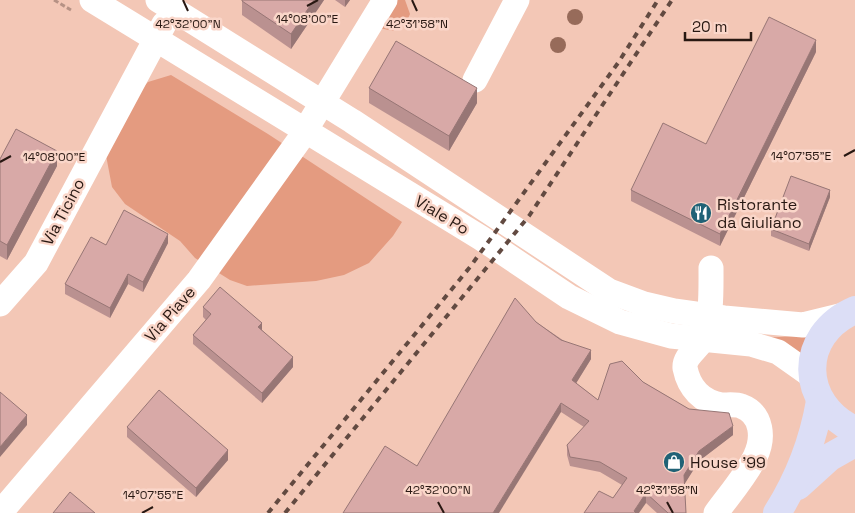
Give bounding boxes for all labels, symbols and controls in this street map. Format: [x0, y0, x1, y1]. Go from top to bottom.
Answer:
scale bar [685, 10, 751, 42]
text: 14°08'00"E [276, 11, 338, 27]
text: 42°32'00"N [155, 16, 221, 32]
text: 42°31'58"N [386, 16, 448, 32]
text: 20 m [692, 17, 727, 36]
text: 14°07'55"E [771, 148, 832, 164]
text: 14°08'00"E [23, 149, 85, 165]
street label: Via Ticino [37, 175, 89, 249]
street label: Viale Po [411, 191, 473, 239]
place label: Ristorante da Giuliano [717, 194, 802, 233]
restaurant icon: Ristorante da Giuliano [689, 201, 713, 225]
street label: Via Piave [140, 282, 200, 346]
shop icon: House '99 [662, 450, 686, 474]
place label: House '99 [690, 452, 766, 473]
text: 42°32'00"N [405, 482, 471, 498]
text: 42°31'58"N [636, 482, 698, 498]
text: 14°07'55"E [123, 487, 184, 503]

